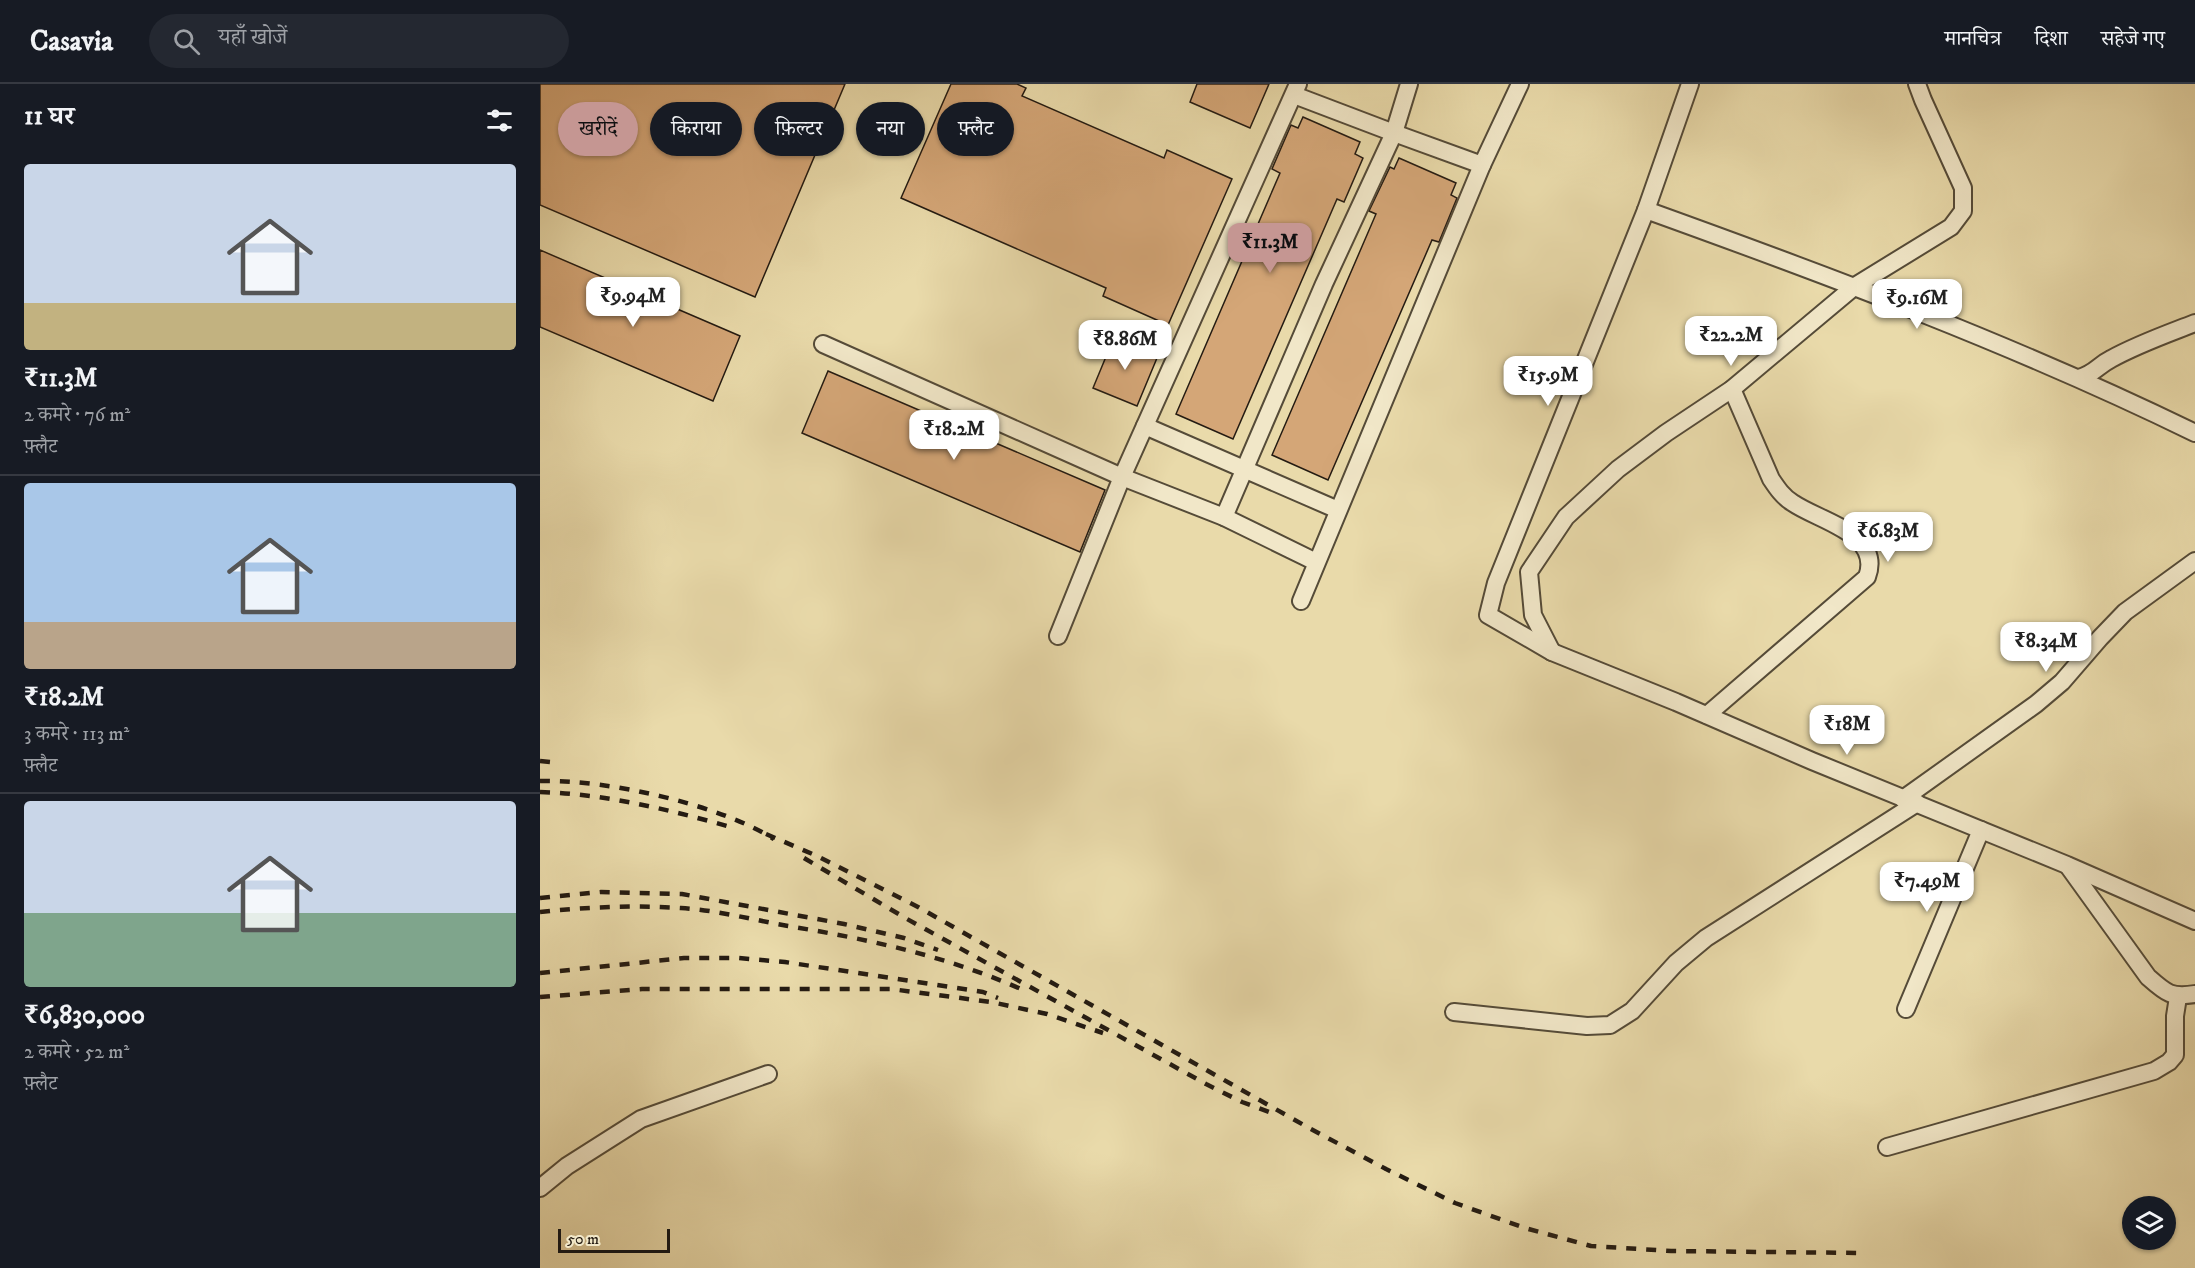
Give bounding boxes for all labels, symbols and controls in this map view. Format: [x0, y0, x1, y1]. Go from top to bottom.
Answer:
search box [149, 14, 569, 68]
text: Casavia [30, 24, 113, 59]
text: यहाँ खोजें [218, 24, 287, 51]
icon: search [170, 25, 203, 58]
text: मानचित्र [1944, 26, 2001, 52]
text: दिशा [2034, 26, 2068, 52]
text: सहेजे गए [2101, 26, 2165, 52]
text: 11 घर [24, 100, 75, 133]
chip: खरीदें [558, 102, 638, 156]
chip: किराया [650, 102, 742, 156]
chip: फ़िल्टर [754, 102, 844, 156]
chip: नया [856, 102, 925, 156]
chip: फ़्लैट [937, 102, 1014, 156]
icon: filters [483, 104, 516, 137]
icon: home [216, 203, 324, 311]
pin: ₹11.3M [1221, 223, 1319, 274]
text: ₹11.3M [1242, 230, 1298, 255]
pin: ₹9.94M [584, 277, 682, 328]
pin: ₹9.16M [1868, 279, 1966, 330]
text: ₹9.94M [600, 284, 666, 309]
text: ₹9.16M [1886, 286, 1948, 311]
pin: ₹22.2M [1682, 316, 1780, 367]
pin: ₹8.86M [1076, 320, 1174, 371]
text: ₹22.2M [1699, 323, 1763, 348]
text: ₹8.86M [1093, 327, 1157, 352]
pin: ₹15.9M [1499, 356, 1597, 407]
text: ₹11.3M [24, 362, 97, 395]
text: ₹15.9M [1518, 363, 1578, 388]
text: 2 कमरे · 76 m² [24, 403, 130, 428]
pin: ₹18.2M [905, 410, 1003, 461]
text: ₹18.2M [923, 417, 985, 442]
text: फ़्लैट [24, 435, 57, 460]
pin: ₹6.83M [1839, 512, 1937, 563]
text: ₹6.83M [1857, 519, 1919, 544]
icon: home [216, 522, 324, 630]
pin: ₹8.34M [1997, 622, 2095, 673]
text: ₹8.34M [2014, 629, 2078, 654]
text: ₹18.2M [24, 681, 104, 714]
pin: ₹18M [1811, 705, 1883, 756]
text: ₹18M [1824, 712, 1870, 737]
text: 3 कमरे · 113 m² [24, 722, 129, 747]
text: फ़्लैट [24, 754, 57, 779]
icon: home [216, 840, 324, 948]
pin: ₹7.49M [1878, 862, 1976, 913]
text: ₹7.49M [1894, 869, 1960, 894]
text: ₹6,830,000 [24, 999, 145, 1032]
text: 2 कमरे · 52 m² [24, 1040, 129, 1065]
text: फ़्लैट [24, 1072, 57, 1097]
map controls [2122, 1196, 2176, 1250]
button: layers [2122, 1196, 2176, 1250]
scale bar [558, 1226, 670, 1254]
text: 50 m [567, 1229, 599, 1249]

